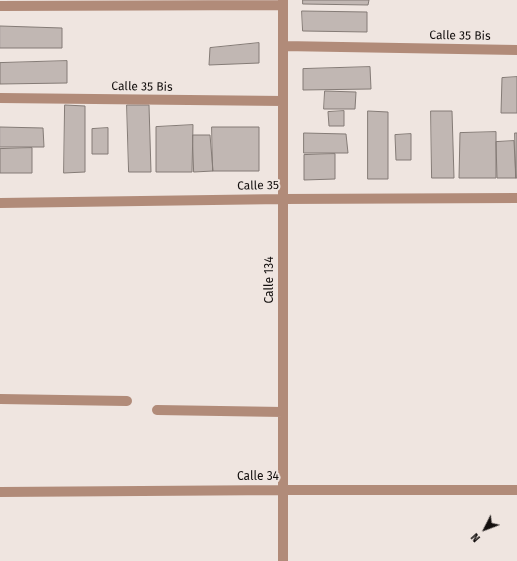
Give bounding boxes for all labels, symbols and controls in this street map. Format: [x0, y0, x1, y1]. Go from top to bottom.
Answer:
street label: Calle 35 Bis [429, 28, 491, 44]
street label: Calle 35 Bis [111, 79, 173, 95]
street label: Calle 35 [237, 178, 279, 194]
street label: Calle 134 [263, 256, 277, 304]
street label: Calle 34 [237, 470, 279, 484]
north arrow [465, 509, 505, 549]
text: N [468, 530, 483, 544]

